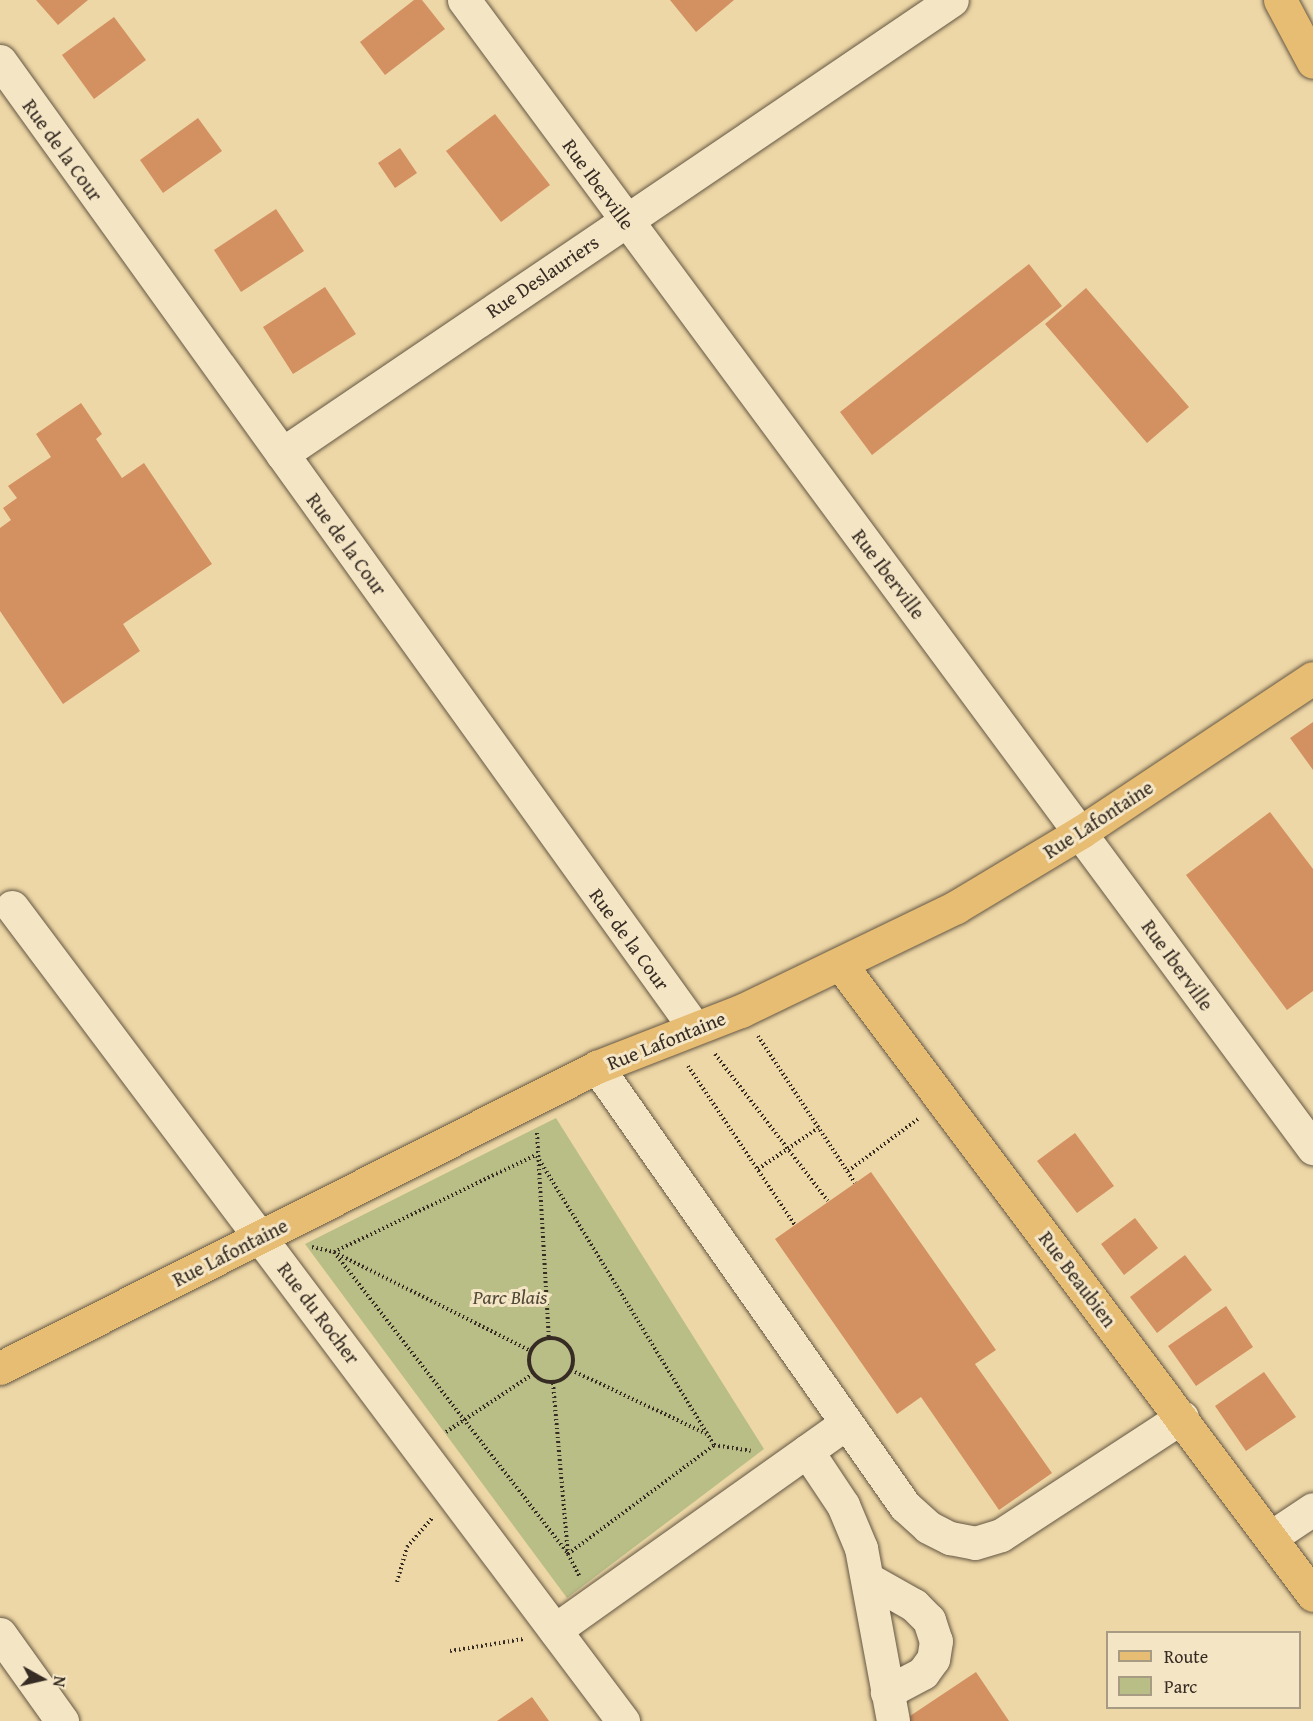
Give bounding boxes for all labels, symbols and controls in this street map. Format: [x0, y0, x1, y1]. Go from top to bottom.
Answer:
street label: Rue de la Cour [18, 94, 108, 206]
street label: Rue Iberville [558, 134, 640, 234]
street label: Rue Deslauriers [481, 229, 603, 323]
street label: Rue de la Cour [302, 488, 392, 600]
street label: Rue Iberville [847, 524, 931, 624]
street label: Rue Lafontaine [1039, 775, 1157, 863]
street label: Rue de la Cour [585, 883, 675, 995]
street label: Rue Iberville [1137, 915, 1219, 1015]
street label: Rue Lafontaine [603, 1005, 729, 1075]
street label: Rue Lafontaine [168, 1213, 292, 1291]
street label: Rue Beaubien [1034, 1226, 1122, 1332]
street label: Rue du Rocher [273, 1257, 365, 1369]
park label: Parc Blais [473, 1284, 547, 1308]
legend [1106, 1631, 1301, 1709]
text: Route [1164, 1643, 1208, 1670]
north arrow [12, 1649, 72, 1709]
text: Parc [1164, 1673, 1197, 1700]
text: N [47, 1675, 72, 1688]

